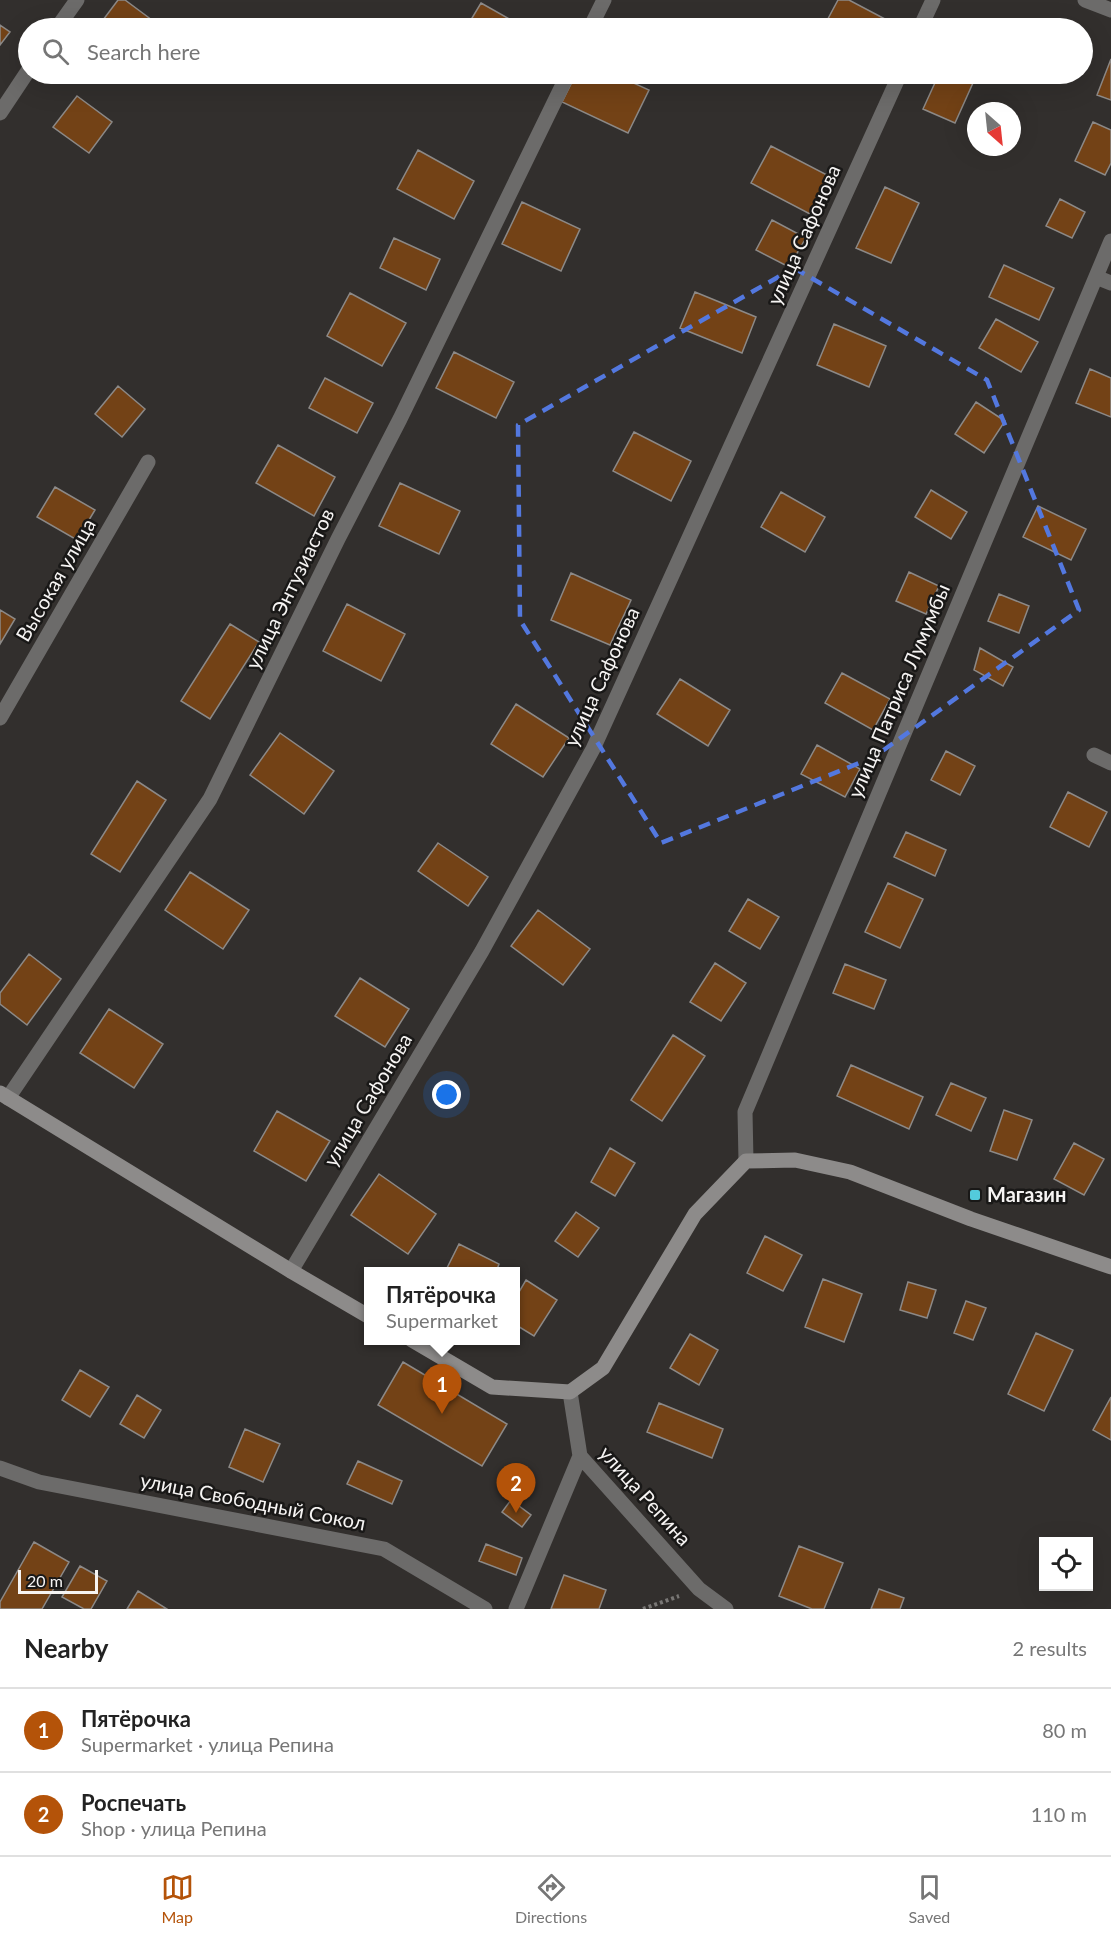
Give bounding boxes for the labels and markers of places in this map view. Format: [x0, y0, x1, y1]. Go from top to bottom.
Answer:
place label: Магазин [987, 1182, 1066, 1206]
marker: Магазин [968, 1188, 982, 1202]
pin: 1 [422, 1364, 462, 1414]
pin: 2 [496, 1464, 536, 1513]

